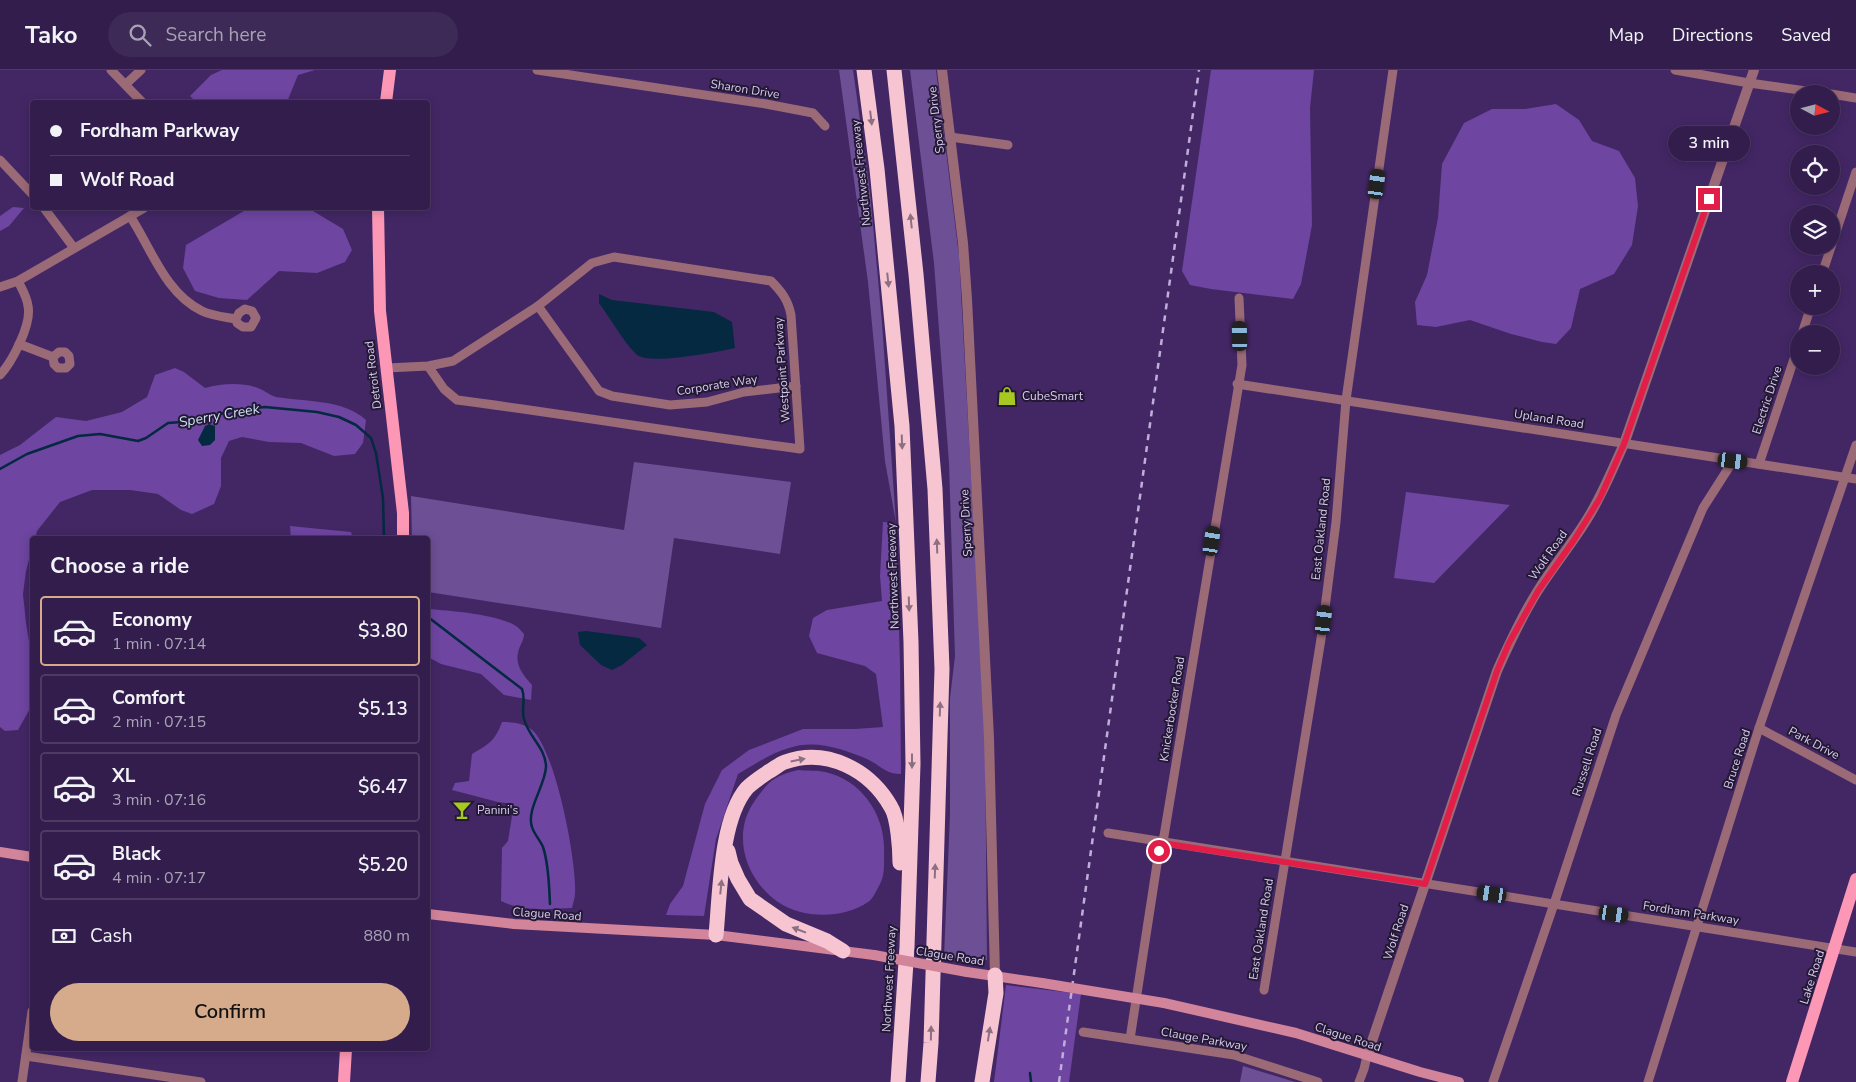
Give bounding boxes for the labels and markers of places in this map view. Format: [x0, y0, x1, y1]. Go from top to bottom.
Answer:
shop icon: CubeSmart [996, 385, 1018, 407]
place label: CubeSmart [1022, 388, 1084, 404]
bar icon: Panini's [451, 799, 473, 821]
place label: Panini's [477, 802, 519, 818]

